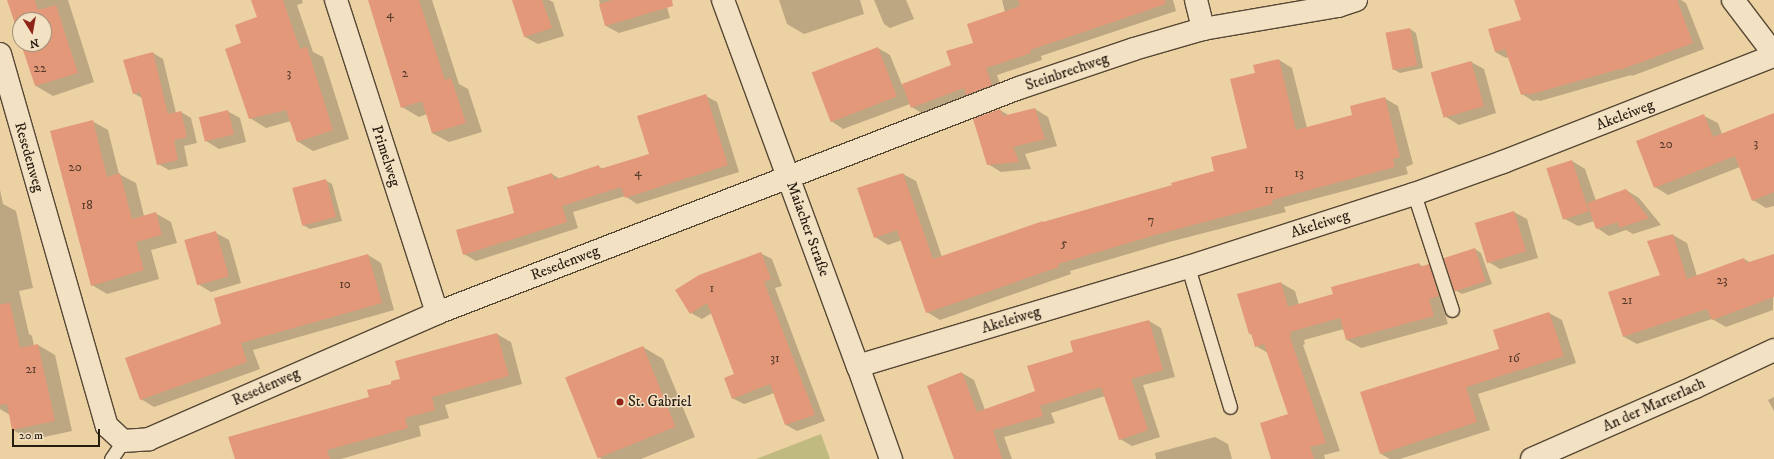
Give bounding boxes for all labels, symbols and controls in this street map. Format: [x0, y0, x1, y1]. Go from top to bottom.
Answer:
house number: 4 [386, 6, 394, 22]
north arrow [12, 12, 52, 52]
text: N [28, 35, 40, 51]
street label: Steinbrechweg [1023, 49, 1111, 95]
house number: 22 [34, 60, 46, 76]
house number: 3 [287, 65, 291, 81]
house number: 2 [402, 65, 408, 81]
street label: Akeleiweg [1593, 96, 1657, 134]
street label: Resedenweg [10, 120, 48, 194]
street label: Primelweg [368, 123, 404, 189]
house number: 3 [1754, 135, 1758, 151]
house number: 20 [1659, 136, 1673, 152]
house number: 20 [68, 159, 82, 175]
house number: 4 [634, 164, 642, 180]
house number: 13 [1294, 165, 1304, 181]
street label: Maiacher Straße [783, 179, 833, 279]
house number: 11 [1264, 181, 1274, 197]
house number: 18 [81, 197, 93, 213]
street label: Akeleiweg [1288, 206, 1352, 242]
house number: 7 [1148, 212, 1154, 228]
house number: 5 [1061, 235, 1067, 251]
street label: Resedenweg [528, 242, 602, 284]
house number: 23 [1716, 272, 1728, 288]
house number: 10 [339, 276, 351, 292]
house number: 1 [710, 280, 714, 296]
house number: 21 [1621, 292, 1633, 308]
street label: Akeleiweg [979, 303, 1043, 337]
house number: 31 [770, 350, 780, 366]
house number: 16 [1508, 350, 1520, 366]
house number: 21 [25, 361, 37, 377]
street label: Resedenweg [230, 364, 302, 410]
street label: An der Marterlach [1600, 374, 1708, 436]
place label: St. Gabriel [628, 393, 691, 411]
marker: St. Gabriel [615, 397, 625, 407]
scale bar [14, 421, 102, 447]
text: 20 m [19, 428, 43, 443]

